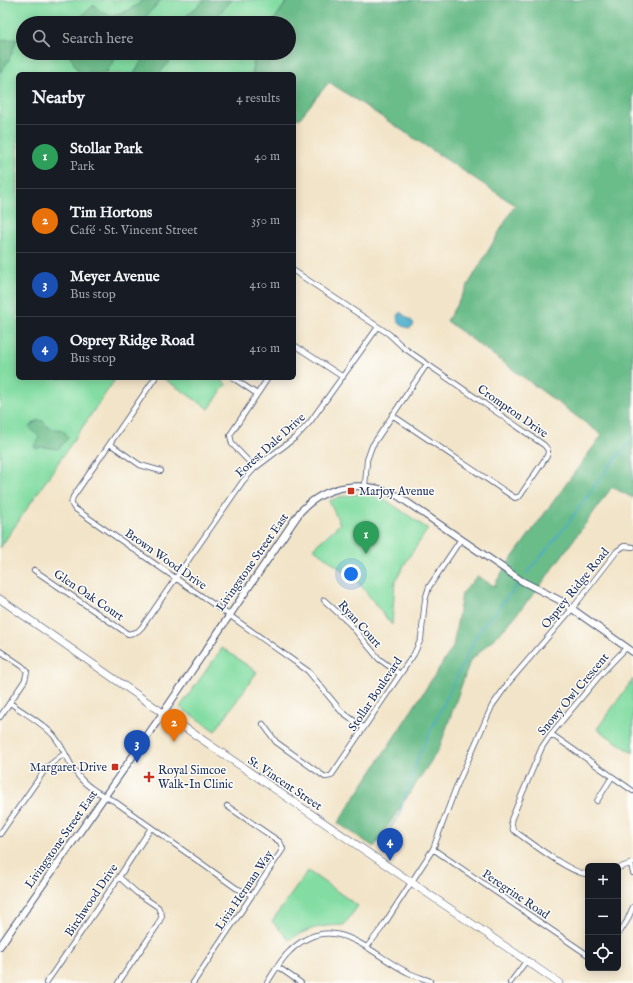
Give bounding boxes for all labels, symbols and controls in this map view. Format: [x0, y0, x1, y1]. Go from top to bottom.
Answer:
search box [16, 16, 296, 60]
icon: search [30, 27, 52, 49]
text: Search here [62, 29, 133, 48]
text: Nearby [32, 88, 85, 109]
text: 4 results [236, 90, 280, 107]
text: Stollar Park [70, 139, 143, 158]
text: 1 [43, 148, 47, 165]
text: 40 m [254, 148, 280, 165]
text: Park [70, 158, 95, 175]
text: Tim Hortons [70, 203, 152, 222]
text: 2 [42, 212, 48, 229]
text: 350 m [251, 212, 280, 229]
text: Café · St. Vincent Street [70, 222, 198, 239]
text: Meyer Avenue [70, 267, 160, 286]
text: 3 [43, 276, 47, 293]
text: 410 m [250, 276, 280, 293]
text: Bus stop [70, 286, 116, 303]
text: Osprey Ridge Road [70, 331, 194, 350]
text: 4 [42, 340, 48, 357]
text: 410 m [250, 340, 280, 357]
text: Bus stop [70, 350, 116, 367]
street label: Crompton Drive [474, 382, 551, 442]
street label: Forest Dale Drive [232, 410, 309, 481]
place label: Marjoy Avenue [359, 484, 435, 499]
marker: Marjoy Avenue [346, 486, 356, 496]
street label: Livingstone Street East [213, 510, 292, 614]
pin: 1 [353, 521, 379, 554]
street label: Brown Wood Drive [122, 526, 210, 593]
street label: Osprey Ridge Road [538, 544, 614, 632]
your location [341, 564, 361, 584]
street label: Glen Oak Court [51, 566, 127, 624]
street label: Ryan Court [334, 598, 385, 651]
street label: Snowy Owl Crescent [535, 650, 612, 739]
street label: Stollar Boulevard [345, 654, 406, 734]
pin: 2 [161, 709, 187, 742]
pin: 3 [124, 730, 150, 763]
street label: St. Vincent Street [245, 753, 325, 814]
place label: Margaret Drive [30, 760, 107, 775]
marker: Margaret Drive [110, 762, 120, 772]
place label: Royal Simcoe Walk-In Clinic [158, 763, 233, 792]
marker: Royal Simcoe Walk-In Clinic [143, 771, 155, 783]
street label: Livingstone Street East [22, 787, 101, 891]
pin: 4 [377, 828, 403, 861]
street label: Livia Herman Way [212, 847, 277, 933]
street label: Birchwood Drive [62, 861, 122, 940]
map controls [585, 863, 621, 971]
button: + [585, 863, 621, 899]
street label: Peregrine Road [479, 866, 553, 923]
button: − [585, 899, 621, 935]
button: locate [585, 935, 621, 971]

